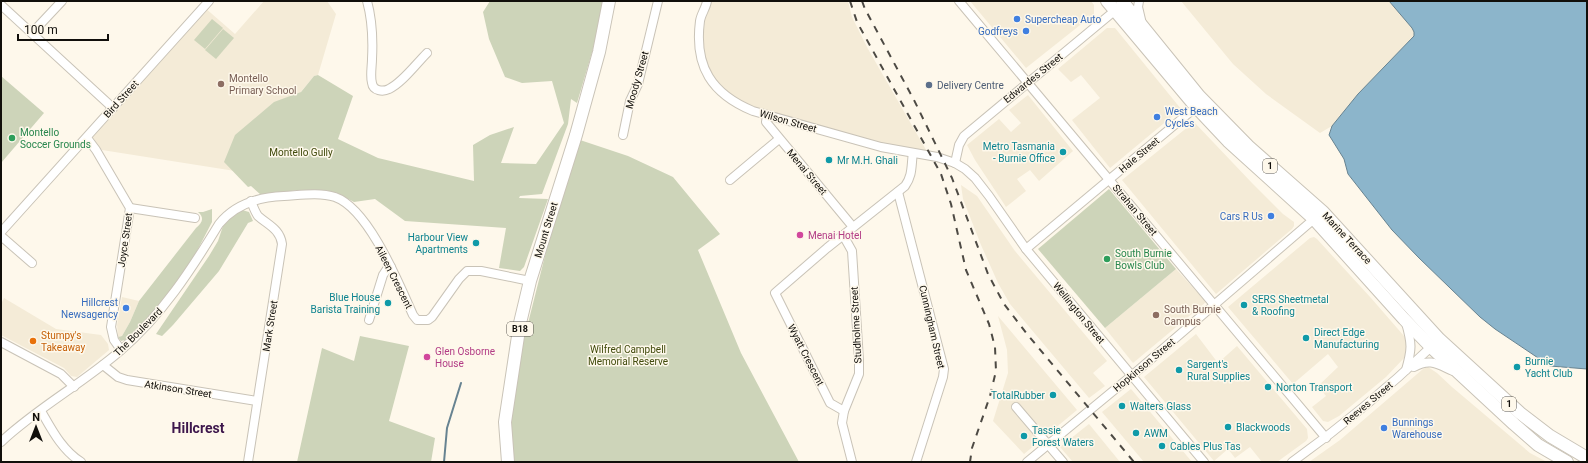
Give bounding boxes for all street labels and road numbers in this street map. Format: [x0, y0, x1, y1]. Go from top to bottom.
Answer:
street label: Moody Street [624, 50, 650, 110]
street label: Edwardes Street [1001, 51, 1065, 105]
street label: Bird Street [101, 78, 141, 120]
street label: Wilson Street [758, 108, 818, 134]
street label: Hale Street [1117, 135, 1161, 175]
street label: Menai Street [785, 147, 829, 197]
road number: 1 [1263, 159, 1277, 173]
street label: Strahan Street [1110, 182, 1160, 238]
street label: Mount Street [532, 201, 560, 259]
street label: Marine Terrace [1320, 210, 1374, 266]
street label: Joyce Street [116, 212, 134, 268]
street label: Aileen Crescent [373, 243, 415, 311]
street label: Wellington Street [1051, 280, 1107, 346]
street label: Cunningham Street [917, 284, 947, 370]
street label: Studholme Street [848, 286, 864, 364]
street label: Mark Street [261, 300, 279, 352]
street label: The Boulevard [112, 306, 164, 358]
road number: B18 [507, 322, 533, 336]
street label: Wyatt Crescent [786, 322, 826, 388]
street label: Hopkinson Street [1111, 336, 1177, 394]
street label: Atkinson Street [144, 378, 212, 400]
street label: Reeves Street [1341, 379, 1395, 427]
road number: 1 [1502, 397, 1516, 411]

